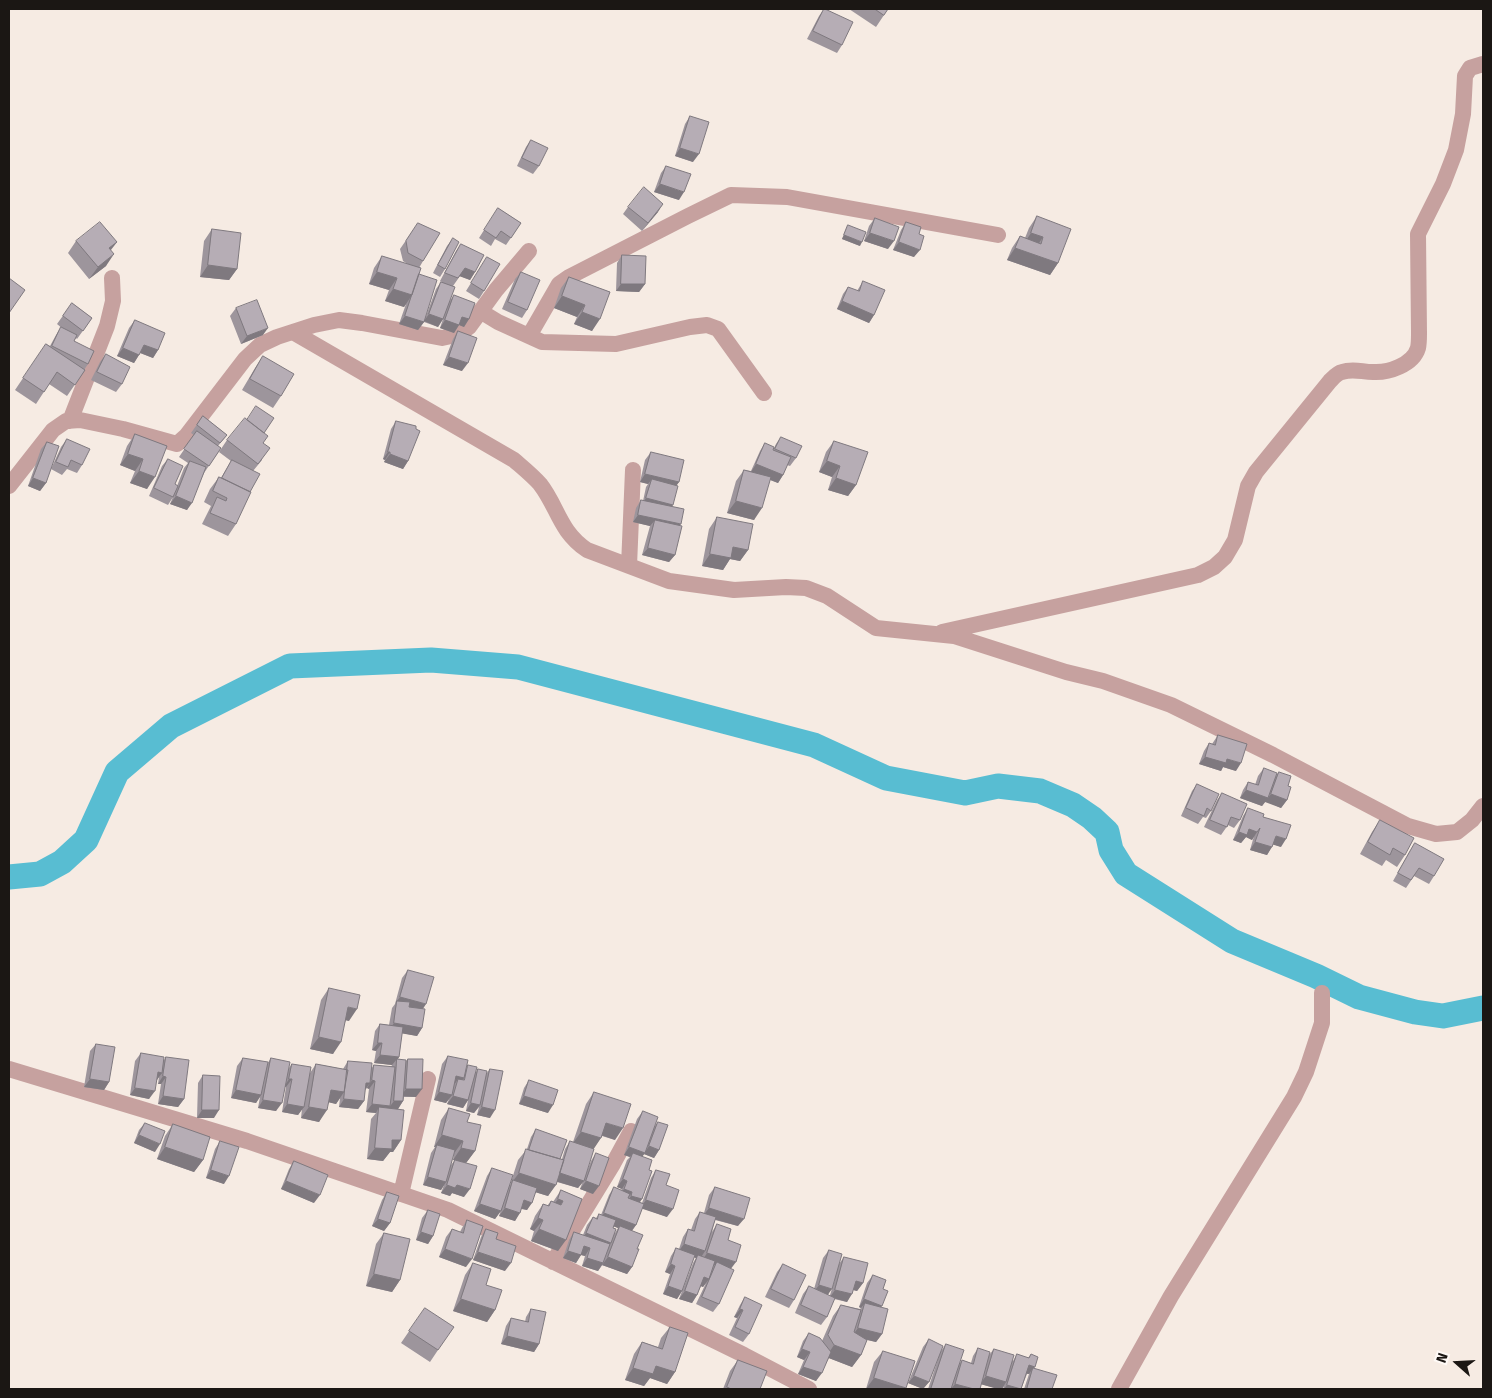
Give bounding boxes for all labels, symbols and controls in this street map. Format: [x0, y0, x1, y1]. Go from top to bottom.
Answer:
north arrow [1432, 1338, 1482, 1388]
text: N [1433, 1351, 1452, 1365]

